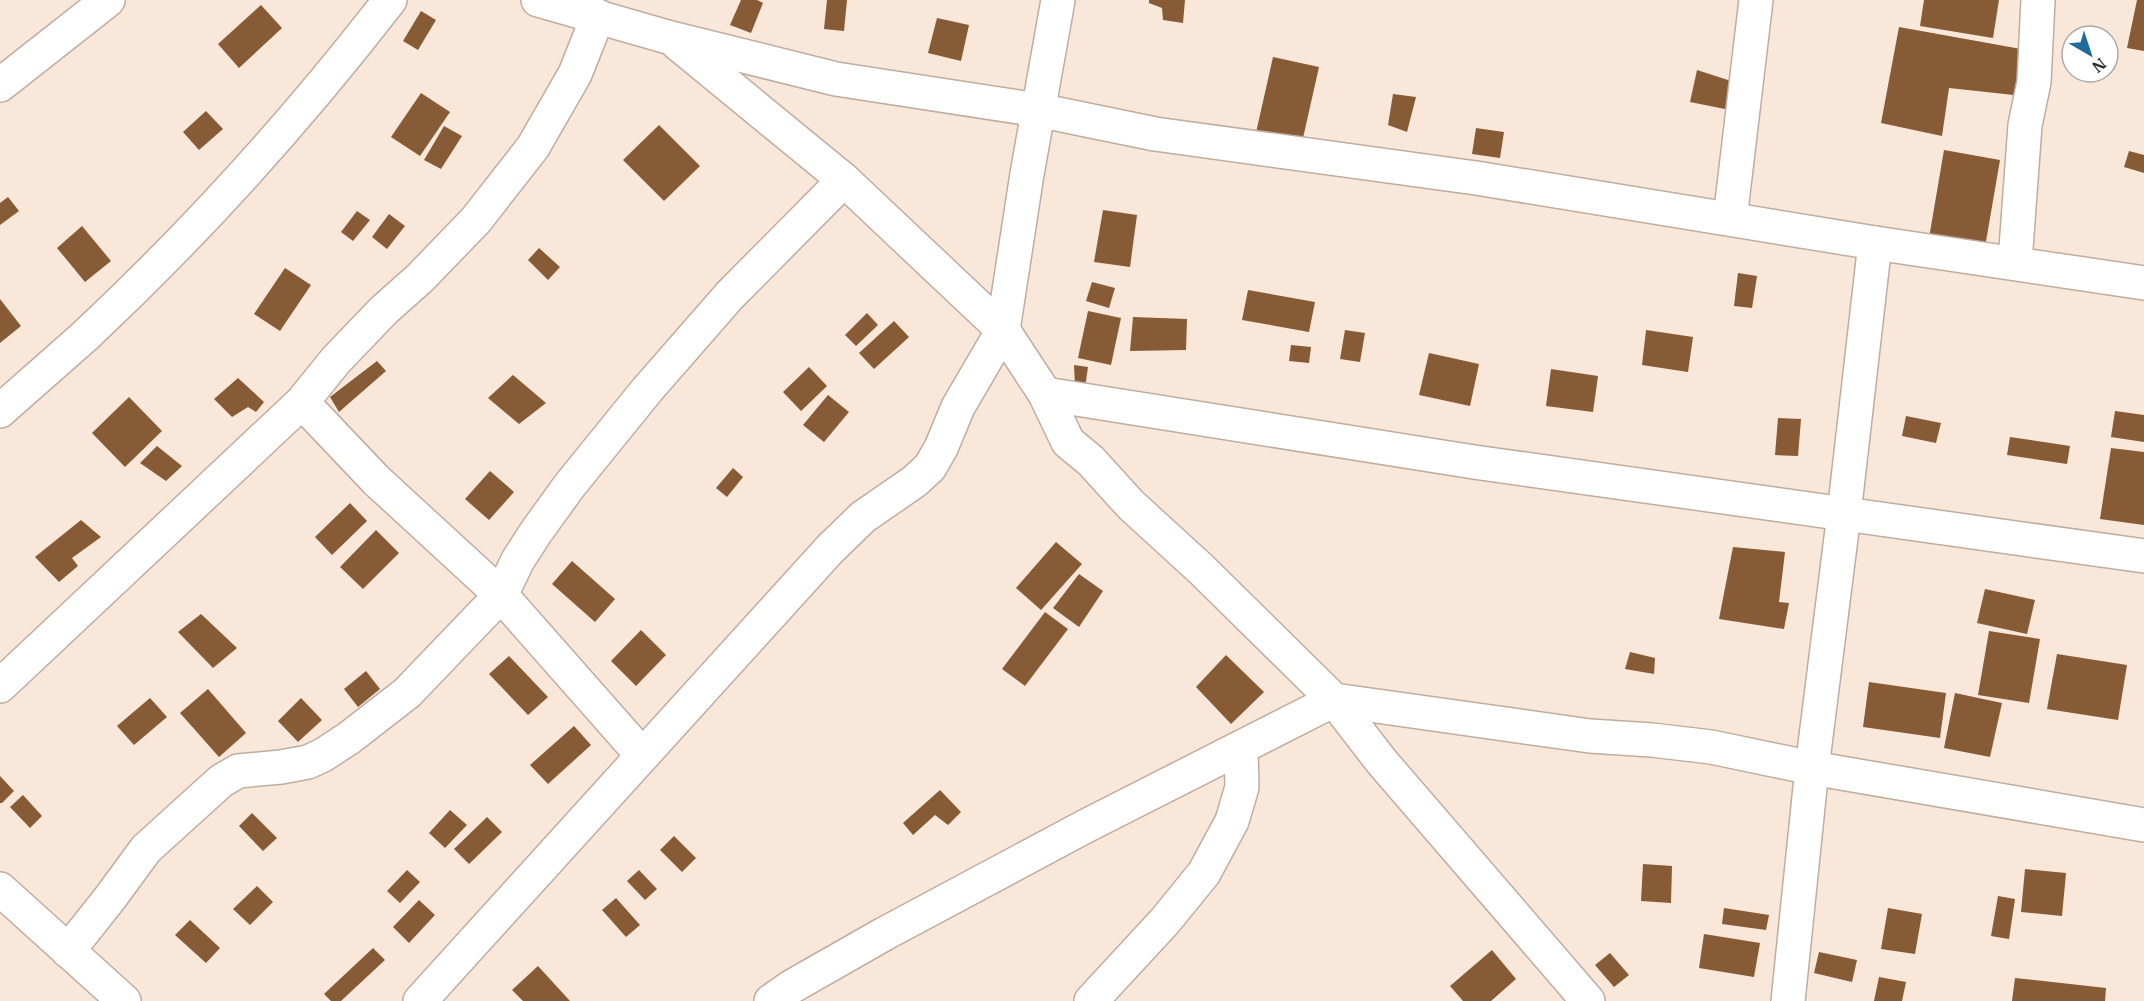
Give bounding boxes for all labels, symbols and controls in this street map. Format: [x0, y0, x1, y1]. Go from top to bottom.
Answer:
north arrow [2060, 24, 2120, 84]
text: N [2088, 54, 2111, 77]

